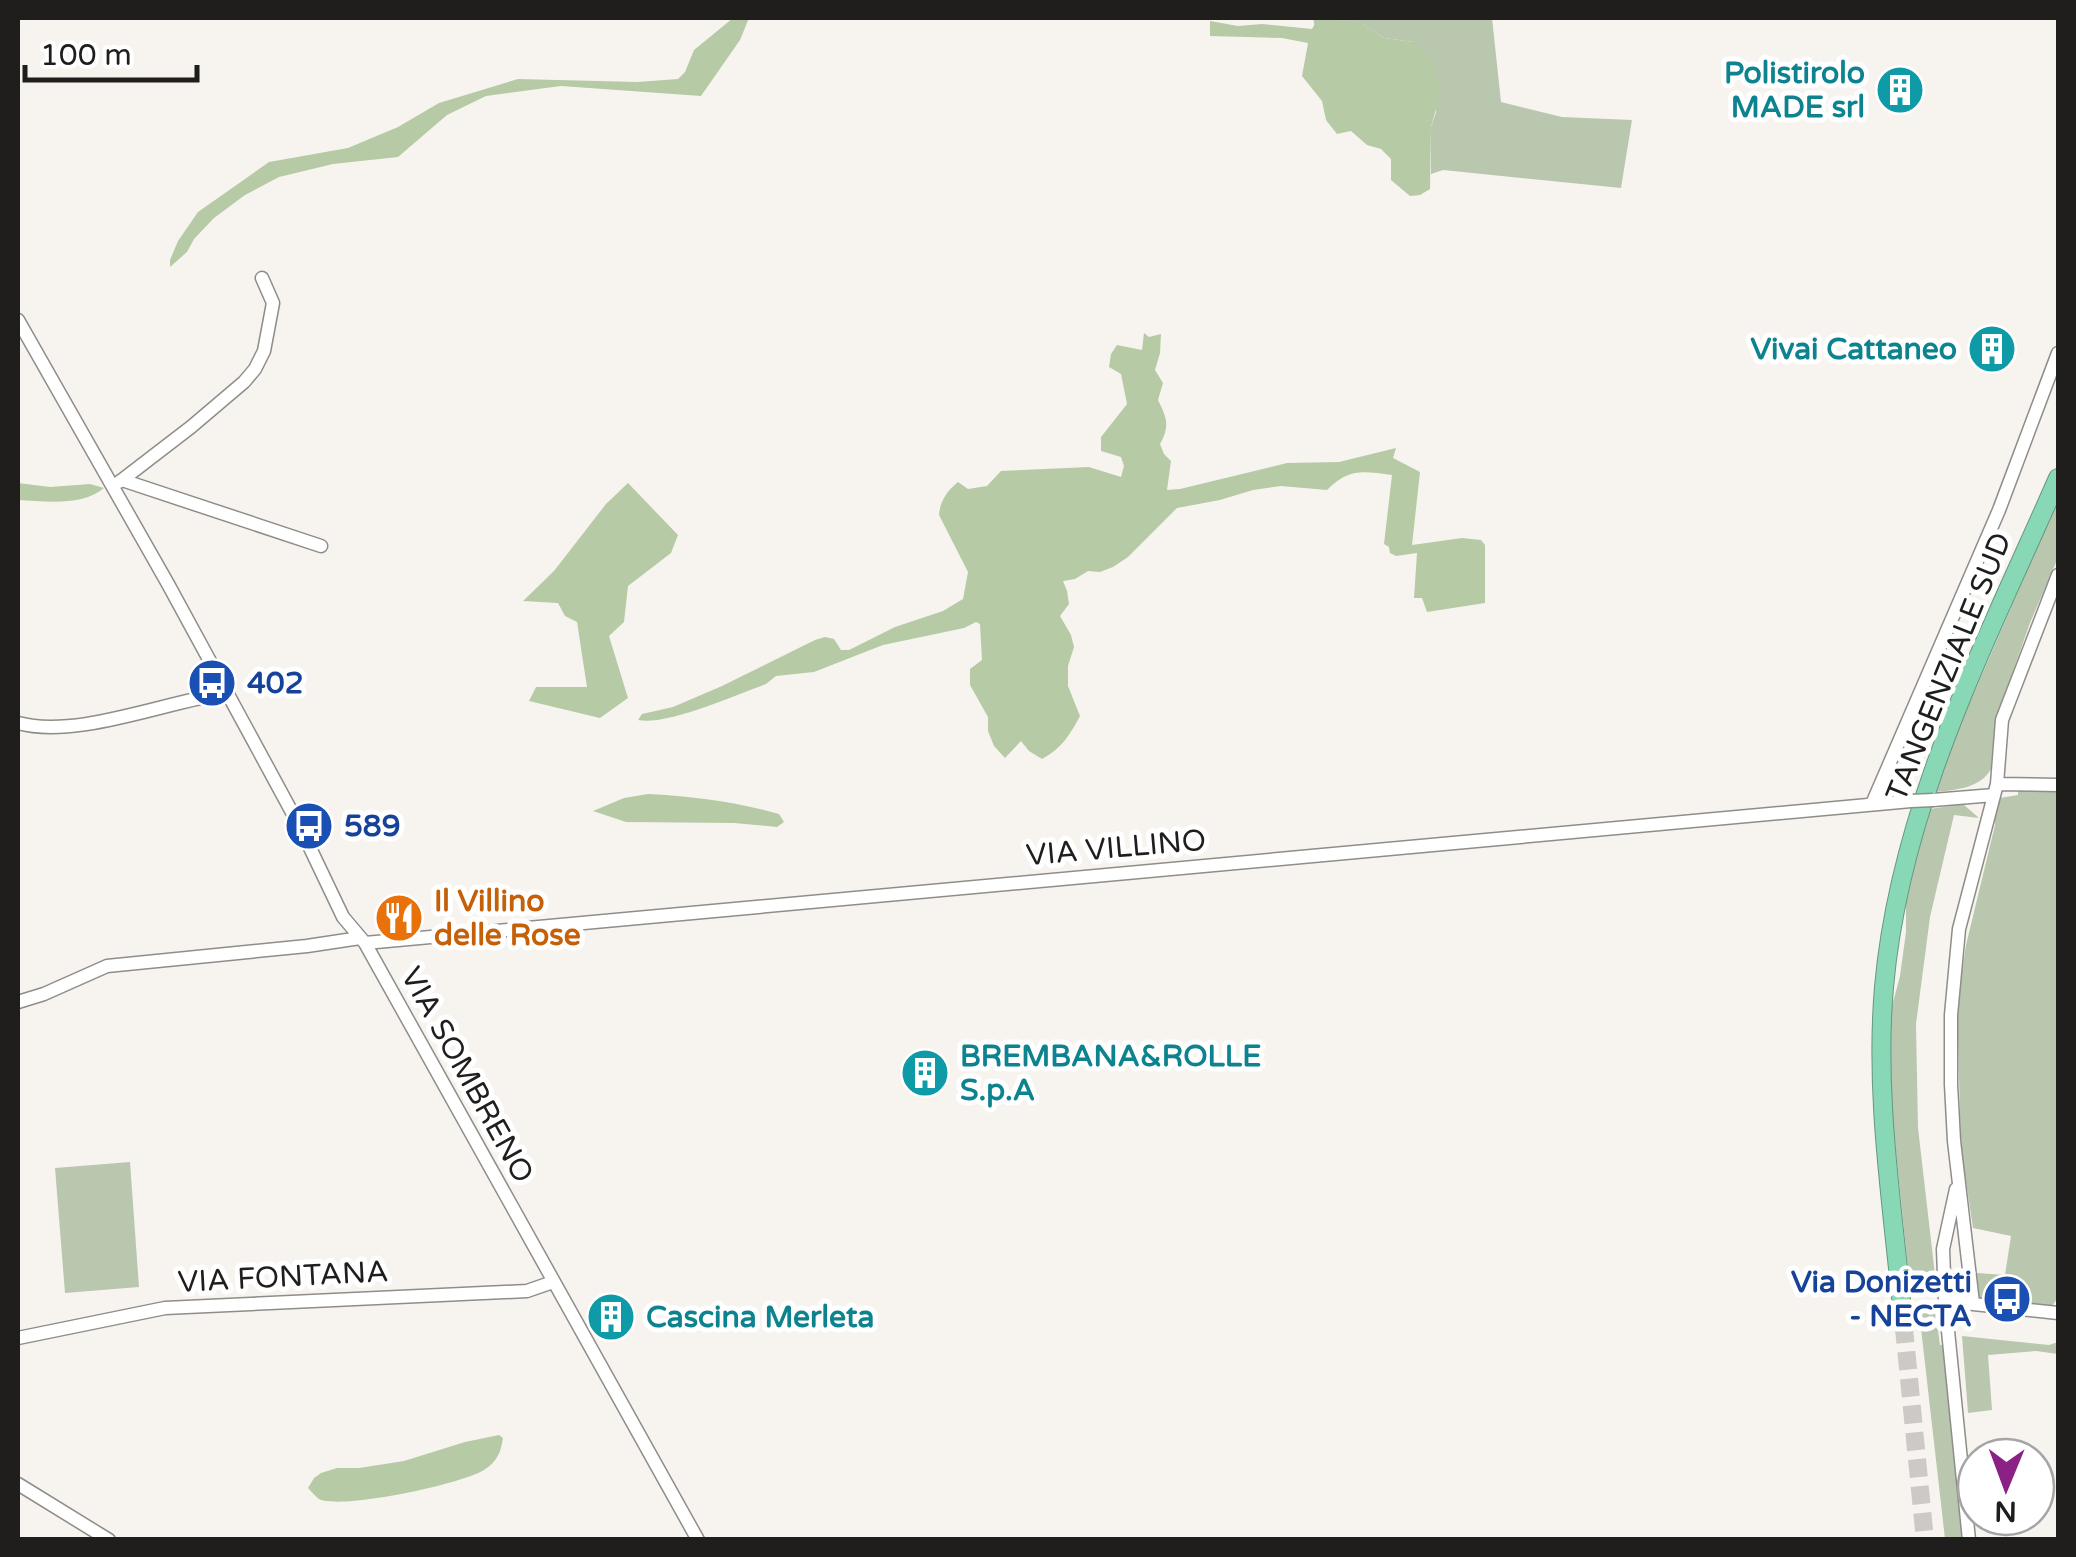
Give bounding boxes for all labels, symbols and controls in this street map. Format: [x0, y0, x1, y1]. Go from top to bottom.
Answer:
scale bar [25, 20, 198, 82]
text: 100 m [40, 37, 132, 74]
place label: Polistirolo MADE srl [1724, 55, 1865, 126]
building icon: Polistirolo MADE srl [1874, 64, 1926, 116]
building icon: Vivai Cattaneo [1966, 323, 2018, 375]
place label: Vivai Cattaneo [1751, 331, 1957, 368]
street label: TANGENZIALE SUD [1878, 527, 2020, 807]
bus stop icon: 402 [186, 657, 238, 709]
place label: 402 [247, 665, 304, 702]
bus stop icon: 589 [283, 800, 335, 852]
place label: 589 [344, 808, 401, 845]
street label: VIA VILLINO [1024, 822, 1208, 874]
place label: Il Villino delle Rose [434, 883, 581, 954]
restaurant icon: Il Villino delle Rose [373, 892, 425, 944]
street label: VIA SOMBRENO [392, 961, 542, 1189]
place label: BREMBANA&ROLLE S.p.A [960, 1038, 1261, 1109]
building icon: BREMBANA&ROLLE S.p.A [899, 1047, 951, 1099]
street label: VIA FONTANA [177, 1253, 389, 1301]
place label: Via Donizetti - NECTA [1791, 1264, 1972, 1335]
bus stop icon: Via Donizetti - NECTA [1981, 1273, 2033, 1325]
building icon: Cascina Merleta [585, 1291, 637, 1343]
place label: Cascina Merleta [646, 1299, 874, 1336]
north arrow [1956, 1437, 2056, 1537]
text: N [1994, 1494, 2017, 1528]

